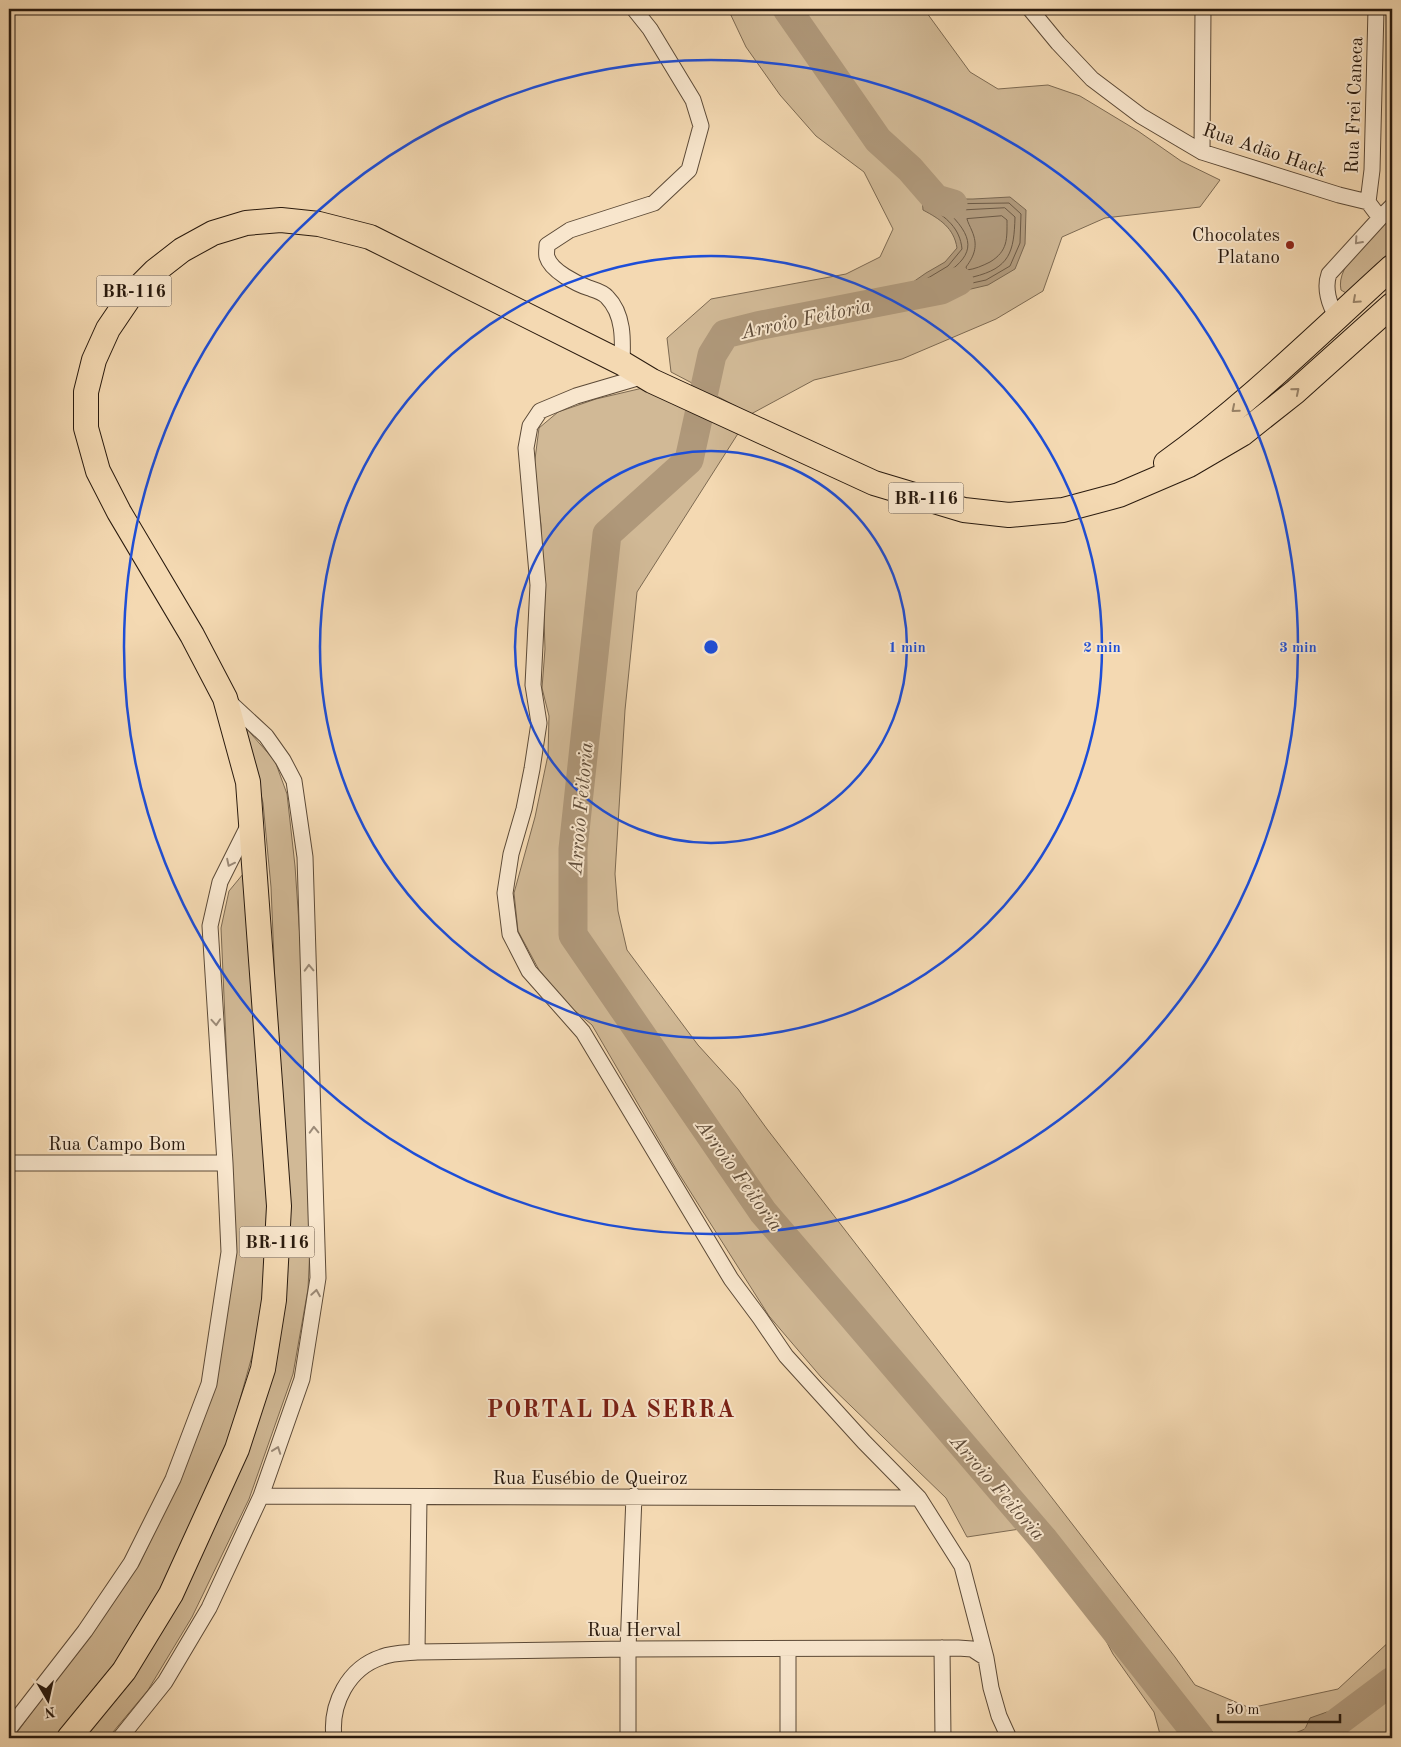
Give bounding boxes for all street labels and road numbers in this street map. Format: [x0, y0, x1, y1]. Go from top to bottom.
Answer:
street label: Rua Frei Caneca [1344, 36, 1367, 174]
street label: Rua Adão Hack [1200, 121, 1329, 181]
road number: BR-116 [96, 276, 172, 306]
road number: BR-116 [888, 482, 964, 514]
street label: Rua Campo Bom [48, 1136, 186, 1155]
road number: BR-116 [240, 1226, 314, 1258]
street label: Rua Eusébio de Queiroz [492, 1470, 688, 1489]
street label: Rua Herval [587, 1622, 681, 1641]

